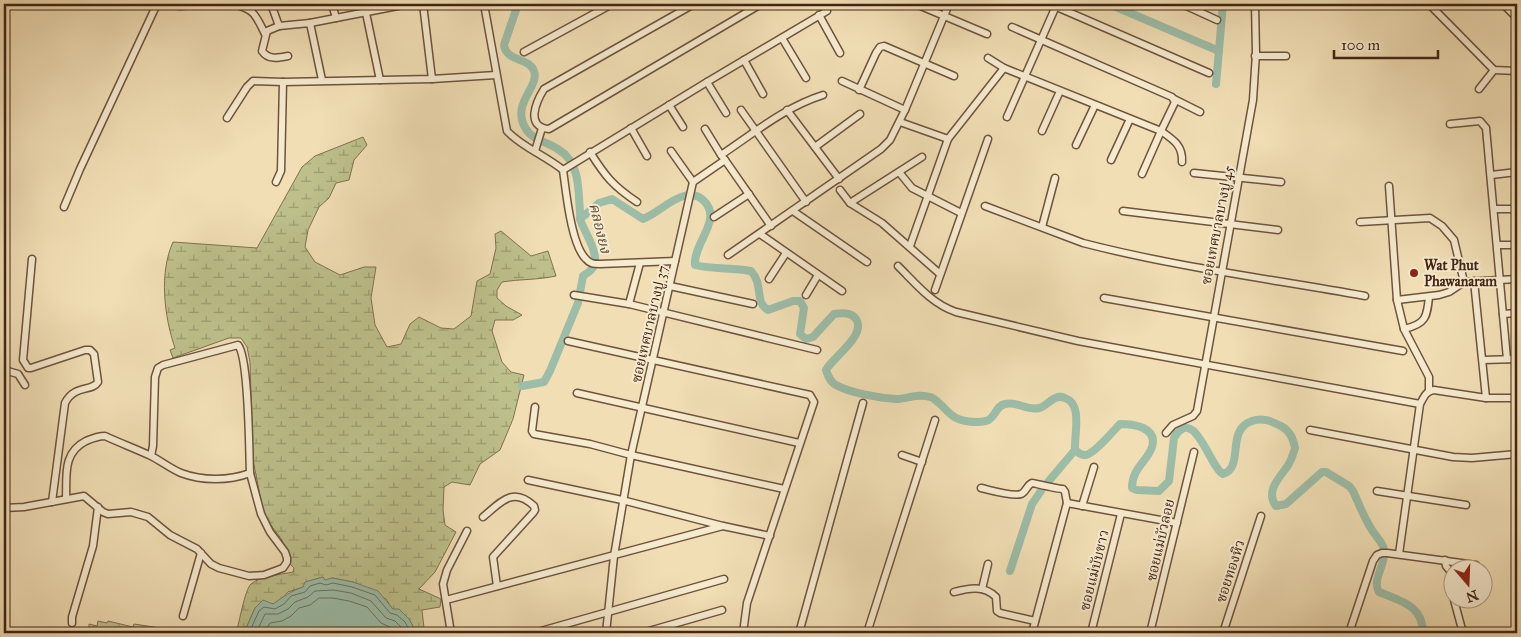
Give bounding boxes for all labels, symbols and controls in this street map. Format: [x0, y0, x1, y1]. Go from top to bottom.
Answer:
scale bar [1334, 28, 1437, 60]
text: 100 m [1341, 36, 1381, 54]
street label: ซอยเทศบาลบางปู 45 [1198, 164, 1237, 286]
water label: คลองยง [585, 201, 615, 255]
place label: Wat Phut Phawanaram [1424, 257, 1497, 290]
street label: ซอยเทศบาลบางปู 37 [628, 264, 671, 384]
marker: Wat Phut Phawanaram [1408, 267, 1420, 279]
street label: ซอยแม่บัวลอย [1143, 497, 1178, 583]
street label: ซอยแม่บับขาว [1076, 528, 1113, 612]
street label: ซอยทองหิว [1212, 537, 1249, 605]
north arrow [1444, 560, 1494, 610]
text: N [1464, 586, 1480, 606]

